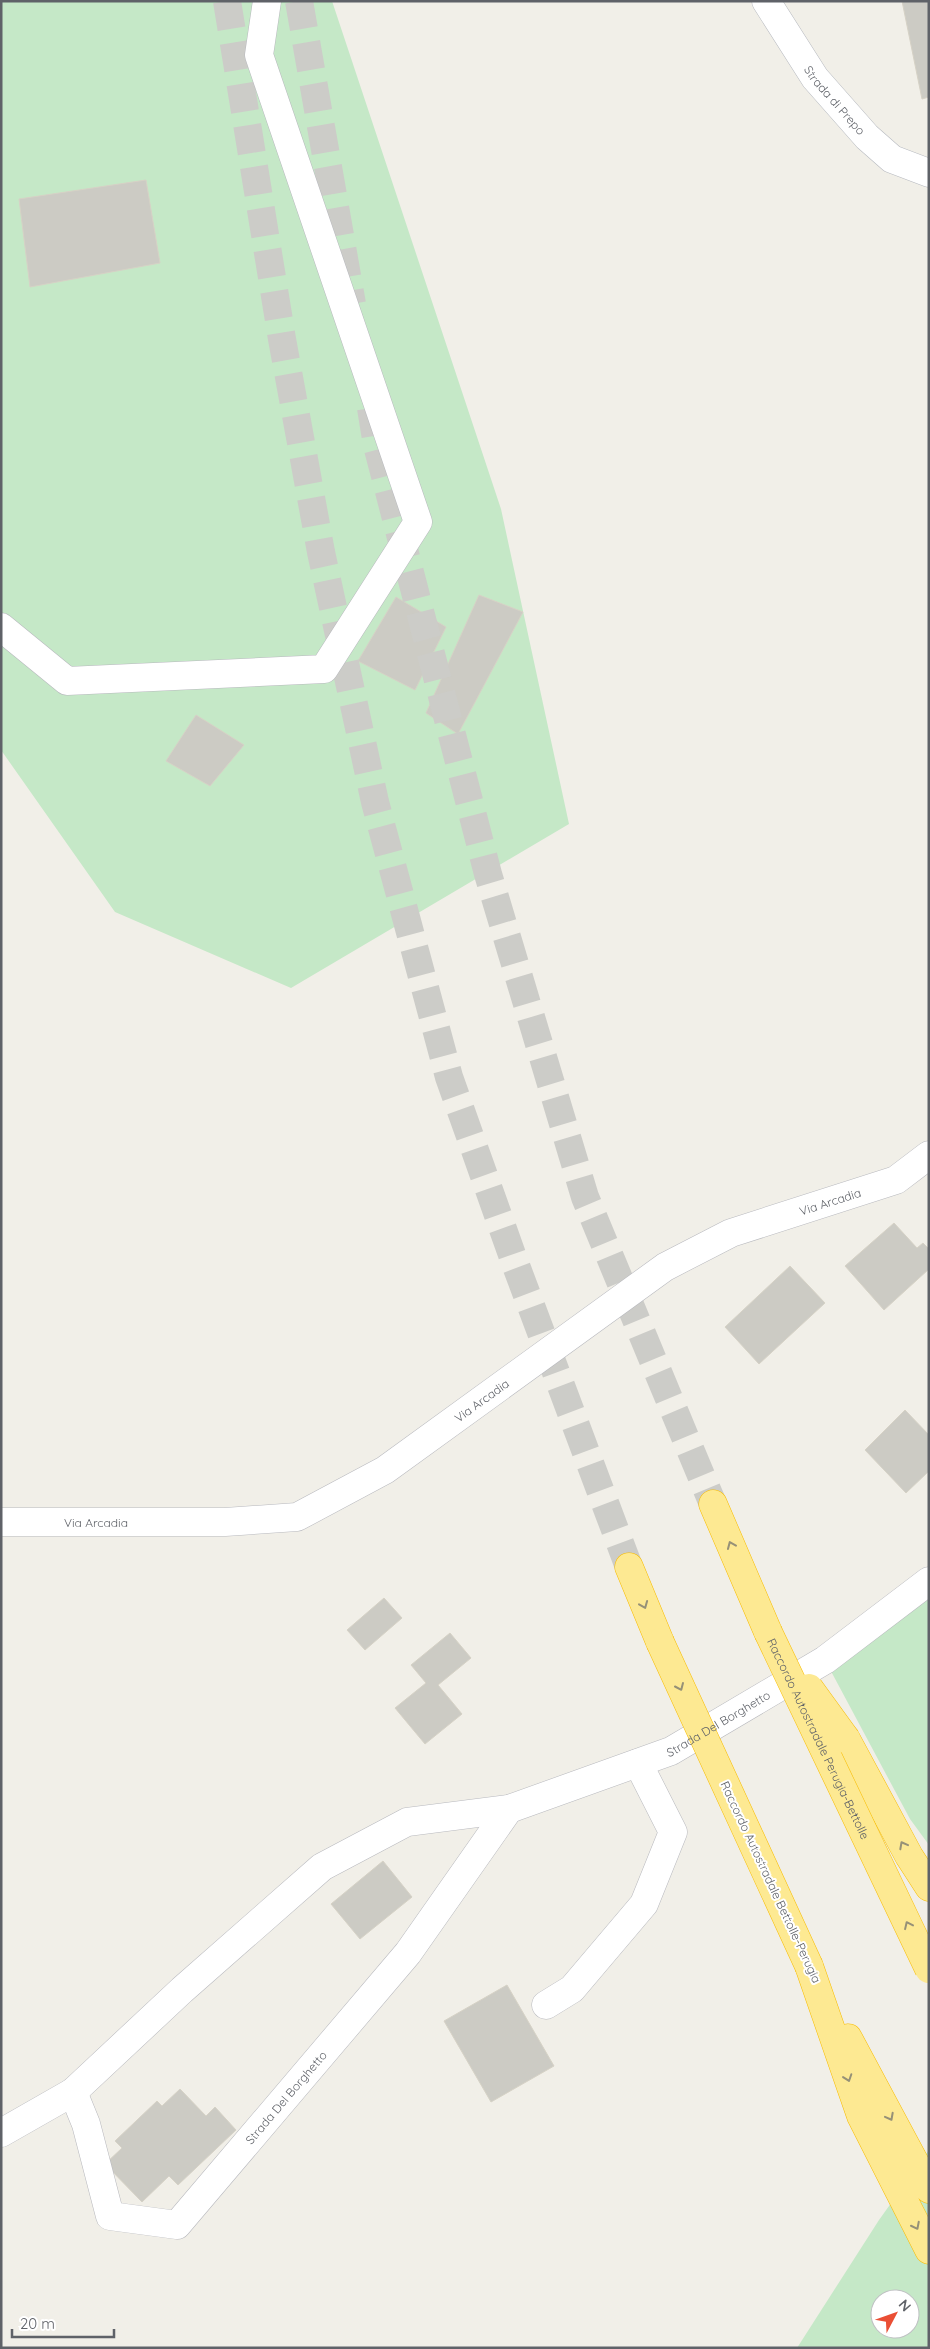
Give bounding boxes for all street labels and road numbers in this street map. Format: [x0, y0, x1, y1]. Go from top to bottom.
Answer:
street label: Strada di Prepo [801, 63, 869, 138]
street label: Via Arcadia [797, 1184, 863, 1218]
street label: Via Arcadia [451, 1375, 512, 1425]
street label: Via Arcadia [64, 1515, 128, 1530]
street label: Raccordo Autostradale Perugia-Bettolle [764, 1635, 873, 1842]
street label: Strada Del Borghetto [664, 1687, 772, 1760]
street label: Raccordo Autostradale Bettolle-Perugia [718, 1779, 824, 1985]
street label: Strada Del Borghetto [242, 2047, 330, 2147]

